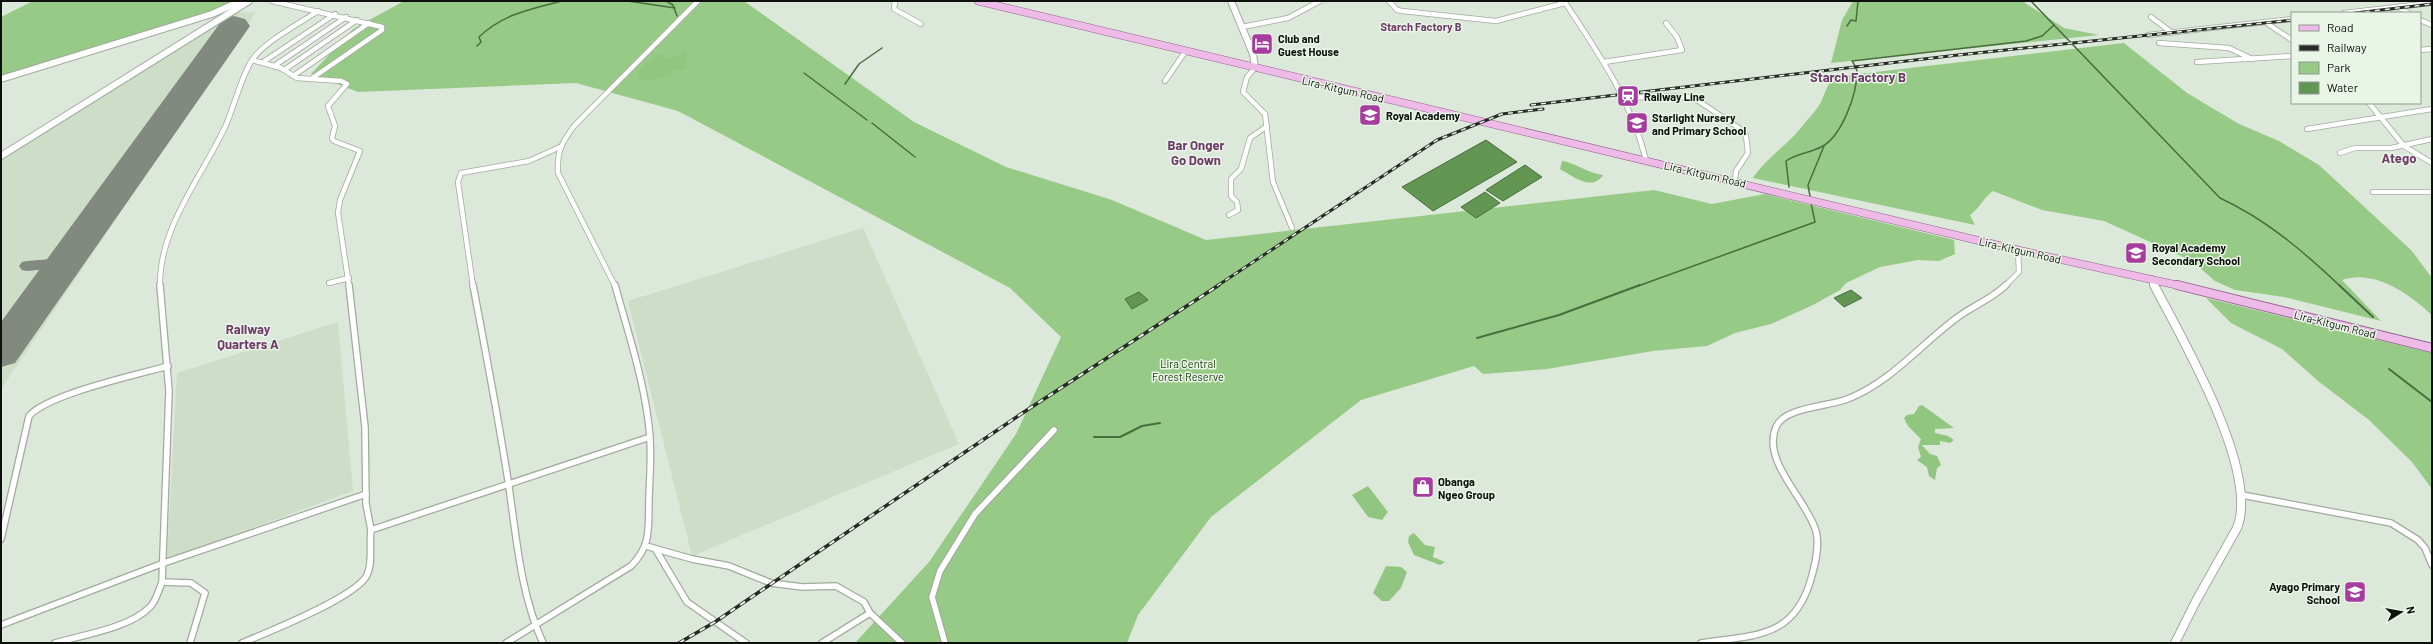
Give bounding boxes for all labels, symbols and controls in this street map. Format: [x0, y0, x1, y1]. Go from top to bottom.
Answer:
legend [2291, 12, 2421, 104]
district label: Starch Factory B [1380, 20, 1462, 33]
text: Road [2327, 20, 2354, 34]
hotel icon: Club and Guest House [1249, 31, 1275, 57]
place label: Club and Guest House [1278, 32, 1339, 58]
text: Railway [2327, 40, 2367, 54]
text: Park [2327, 60, 2351, 74]
district label: Starch Factory B [1810, 69, 1906, 85]
street label: Lira-Kitgum Road [1301, 73, 1385, 105]
text: Water [2327, 80, 2359, 94]
station icon: Railway Line [1615, 83, 1641, 109]
place label: Railway Line [1644, 90, 1705, 103]
school or university icon: Royal Academy [1357, 102, 1383, 128]
place label: Royal Academy [1386, 109, 1461, 122]
school or university icon: Starlight Nursery and Primary School [1624, 110, 1650, 136]
place label: Starlight Nursery and Primary School [1652, 111, 1747, 137]
district label: Bar Onger Go Down [1168, 137, 1224, 168]
district label: Atego [2382, 150, 2416, 166]
street label: Lira-Kitgum Road [1663, 158, 1747, 190]
street label: Lira-Kitgum Road [1978, 234, 2062, 266]
school or university icon: Royal Academy Secondary School [2123, 240, 2149, 266]
place label: Royal Academy Secondary School [2152, 241, 2240, 267]
street label: Lira-Kitgum Road [2293, 308, 2377, 340]
district label: Railway Quarters A [217, 321, 279, 352]
park label: Lira Central Forest Reserve [1152, 357, 1224, 383]
shop icon: Obanga Ngeo Group [1410, 474, 1436, 500]
place label: Obanga Ngeo Group [1438, 475, 1495, 501]
school or university icon: Ayago Primary School [2342, 579, 2368, 605]
place label: Ayago Primary School [2269, 580, 2340, 606]
north arrow [2381, 592, 2421, 632]
text: N [2404, 605, 2418, 615]

